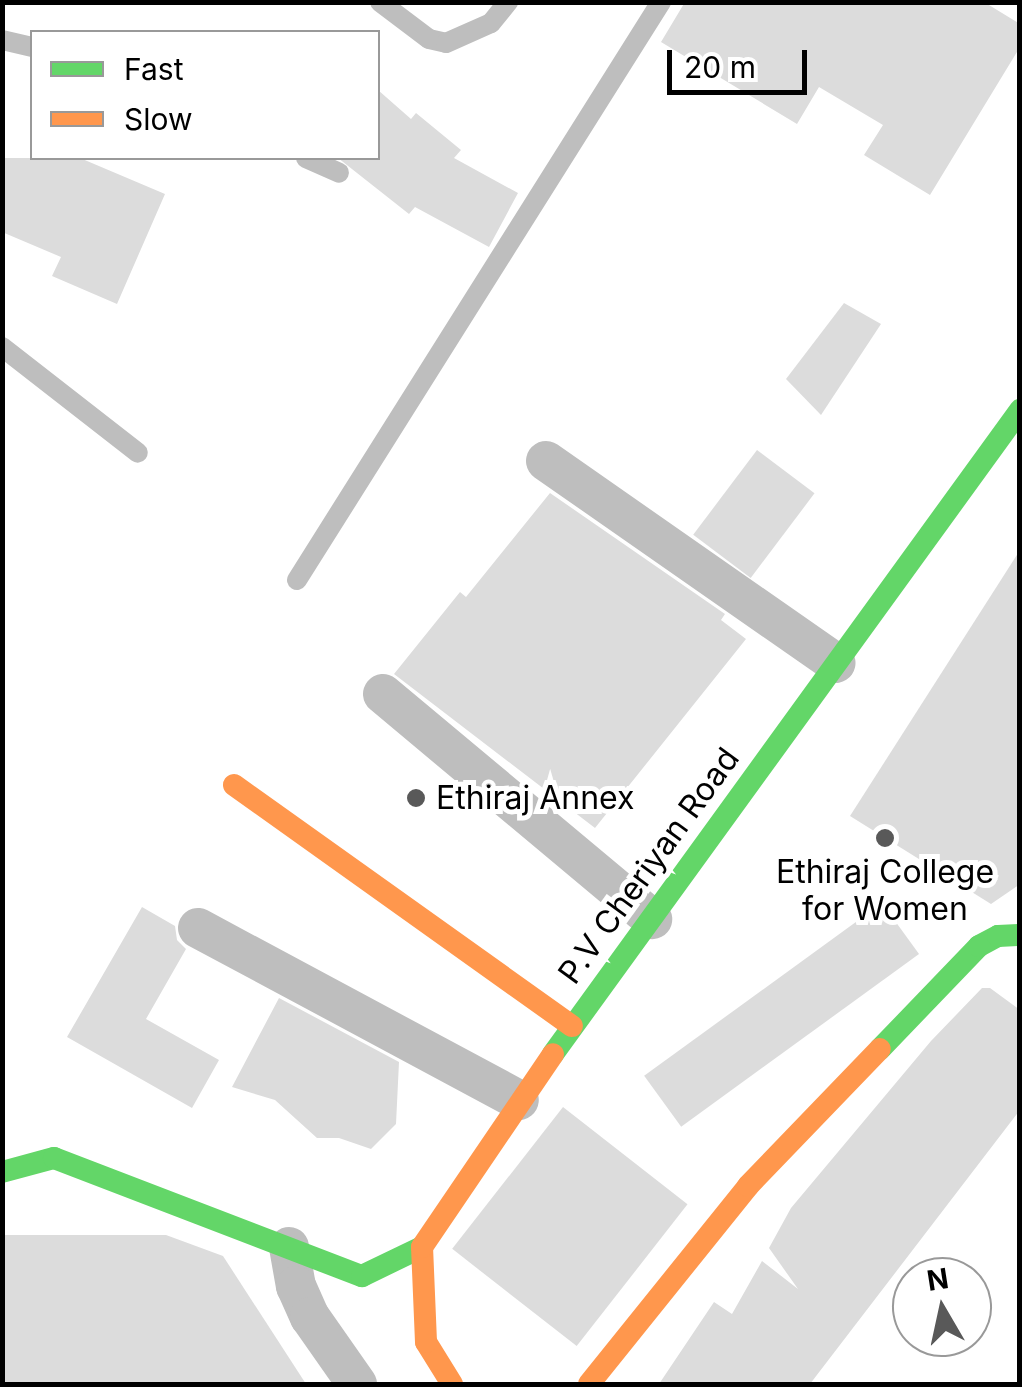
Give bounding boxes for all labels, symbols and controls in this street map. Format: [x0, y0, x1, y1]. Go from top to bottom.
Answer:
legend [30, 30, 380, 160]
scale bar [672, 30, 812, 92]
text: 20 m [684, 49, 756, 85]
text: Fast [124, 51, 183, 87]
text: Slow [124, 101, 193, 137]
street label: P.V Cheriyan Road [551, 741, 747, 991]
place label: Ethiraj Annex [436, 779, 634, 817]
marker: Ethiraj Annex [405, 787, 427, 809]
marker: Ethiraj College for Women [874, 827, 896, 849]
place label: Ethiraj College for Women [776, 854, 994, 929]
north arrow [892, 1257, 992, 1357]
text: N [924, 1261, 951, 1298]

